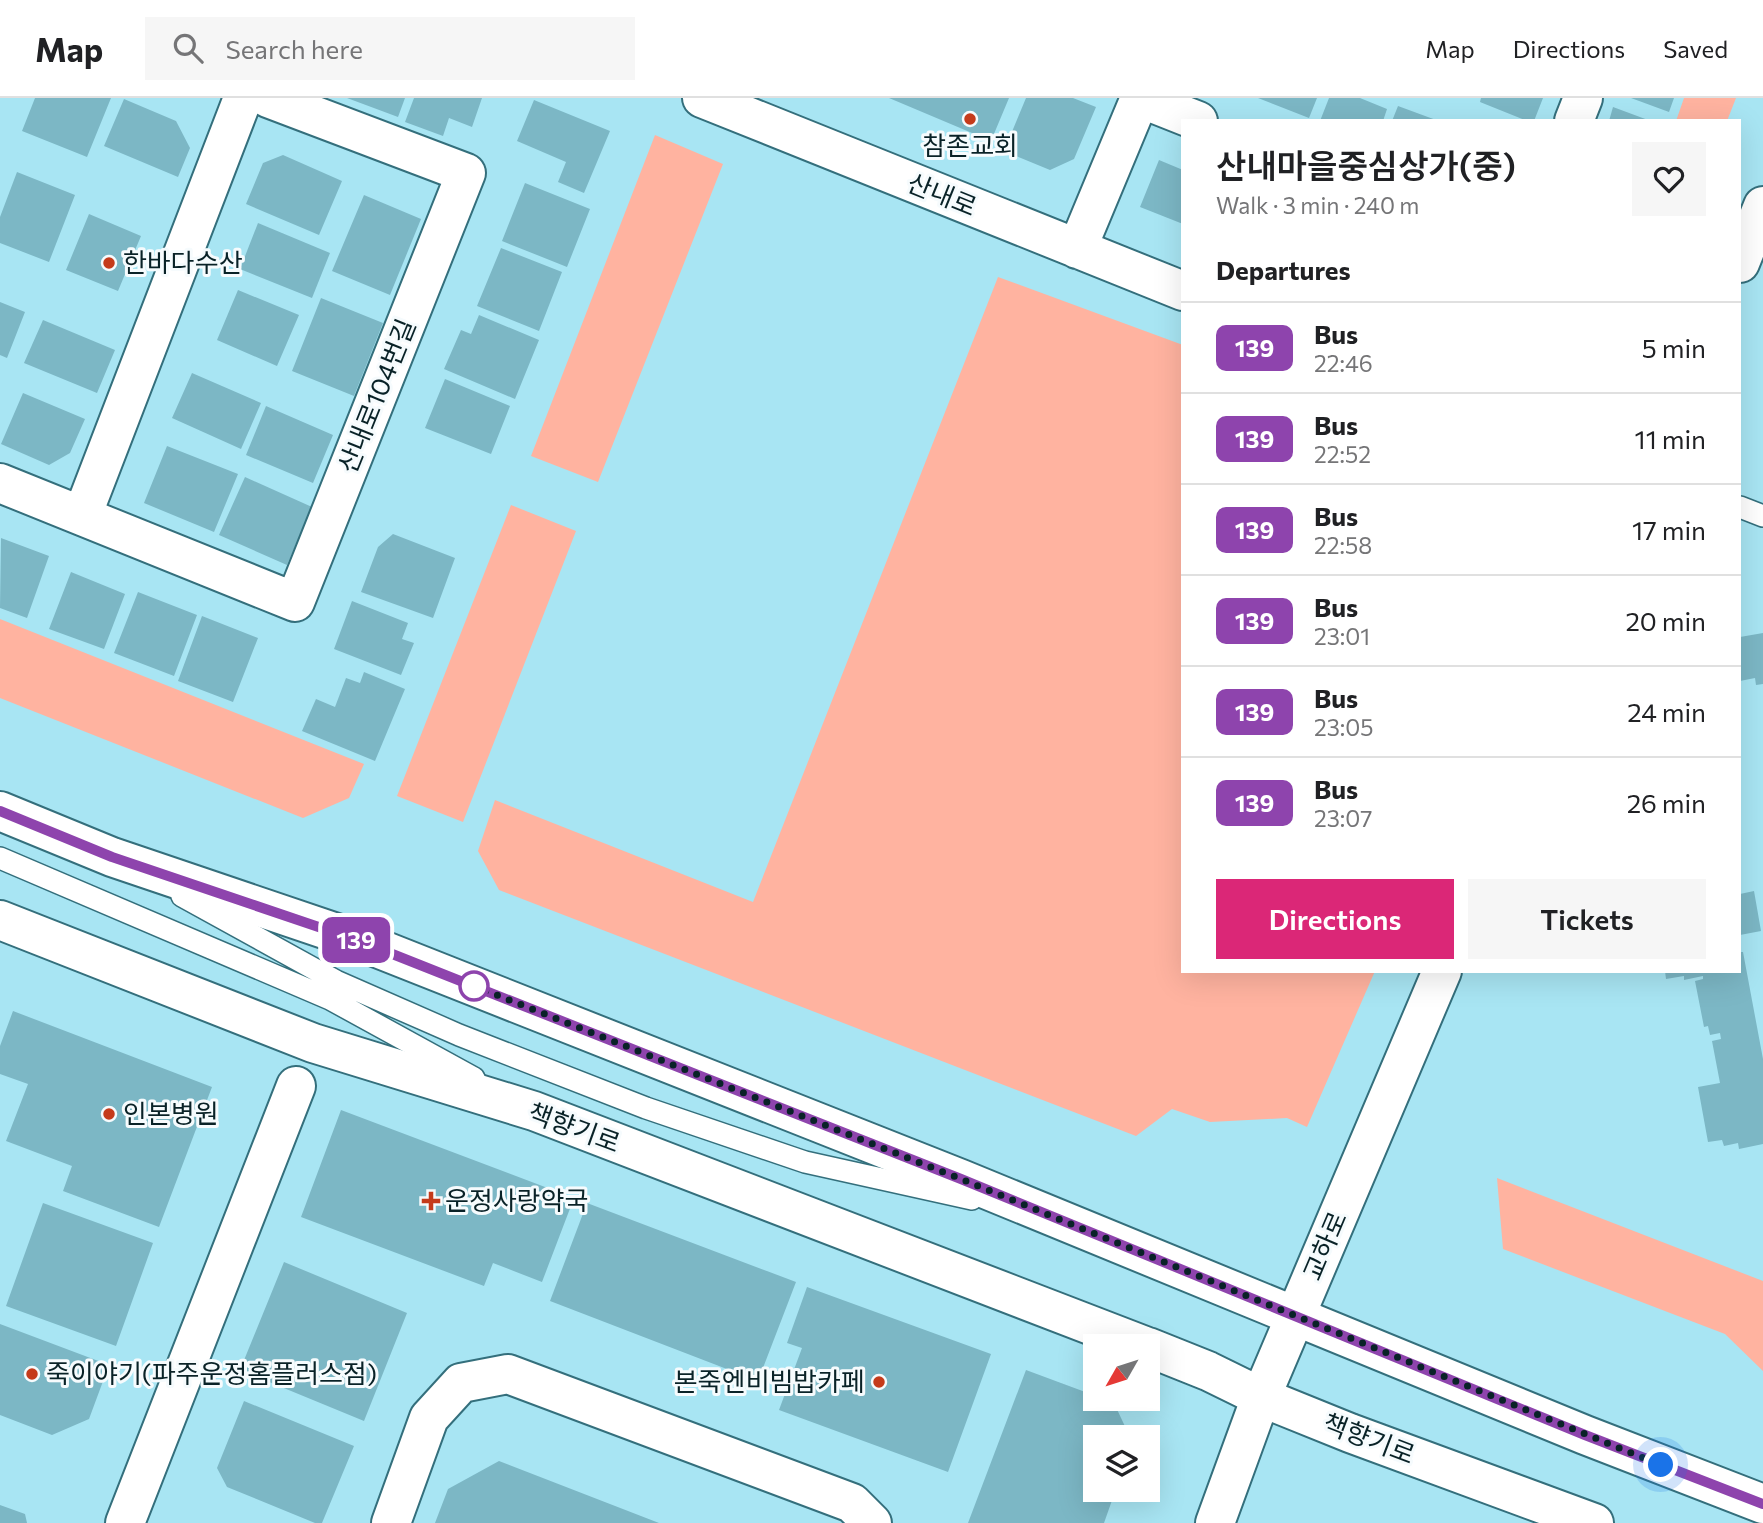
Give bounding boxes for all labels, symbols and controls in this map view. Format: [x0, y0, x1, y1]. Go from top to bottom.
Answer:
search box [145, 17, 635, 80]
text: Map [35, 28, 103, 69]
icon: search [169, 29, 207, 67]
text: Search here [225, 33, 363, 64]
text: Map [1425, 34, 1475, 63]
text: Directions [1513, 34, 1625, 63]
text: Saved [1663, 34, 1728, 63]
marker: 참존교회 [962, 111, 978, 127]
place label: 참존교회 [922, 129, 1018, 160]
button: heart [1632, 142, 1706, 216]
text: 산내마을중심상가(중) [1216, 144, 1516, 185]
street label: 산내로 [903, 166, 982, 221]
text: Walk · 3 min · 240 m [1216, 191, 1419, 219]
place label: 한바다수산 [123, 246, 243, 277]
text: Departures [1216, 254, 1351, 285]
marker: 한바다수산 [101, 255, 117, 271]
street label: 산내로104번길 [331, 314, 421, 477]
text: Bus [1314, 318, 1358, 349]
text: 5 min [1642, 332, 1706, 363]
text: 139 [1235, 333, 1274, 362]
text: 22:46 [1314, 349, 1373, 377]
text: Bus [1314, 409, 1358, 440]
text: 11 min [1635, 423, 1706, 454]
text: 139 [1235, 424, 1274, 453]
text: 22:52 [1314, 440, 1371, 468]
text: Bus [1314, 500, 1358, 531]
text: 17 min [1632, 514, 1706, 545]
text: 139 [1235, 515, 1274, 544]
text: 22:58 [1314, 531, 1372, 559]
text: Bus [1314, 591, 1358, 622]
text: 20 min [1625, 605, 1706, 636]
text: 139 [1235, 606, 1274, 635]
text: 23:01 [1314, 622, 1370, 650]
text: Bus [1314, 682, 1358, 713]
text: 24 min [1627, 696, 1706, 727]
text: 139 [1235, 697, 1274, 726]
text: 23:05 [1314, 713, 1374, 741]
text: Bus [1314, 773, 1358, 804]
text: 26 min [1627, 787, 1706, 818]
text: 139 [1235, 788, 1274, 817]
text: 23:07 [1314, 804, 1372, 832]
button: Directions [1216, 879, 1454, 959]
button: Tickets [1468, 879, 1706, 959]
line badge: 139 [316, 917, 396, 963]
text: 139 [336, 925, 376, 954]
unlabelled marker [459, 971, 489, 1001]
street label: 책향기로 [524, 1096, 625, 1158]
place label: 인본병원 [123, 1097, 219, 1128]
marker: 인본병원 [101, 1106, 117, 1122]
place label: 운정사랑약국 [445, 1184, 589, 1215]
marker: 운정사랑약국 [423, 1193, 439, 1209]
street label: 교하로 [1295, 1206, 1352, 1285]
north arrow [1083, 1334, 1160, 1410]
map controls [1083, 1334, 1160, 1502]
place label: 죽이야기(파주운정홈플러스점) [46, 1357, 377, 1388]
place label: 본죽엔비빔밥카페 [674, 1365, 865, 1396]
marker: 죽이야기(파주운정홈플러스점) [24, 1366, 40, 1382]
marker: 본죽엔비빔밥카페 [871, 1374, 887, 1390]
street label: 책향기로 [1319, 1406, 1420, 1469]
button: layers [1083, 1425, 1160, 1502]
your location [1643, 1447, 1678, 1482]

